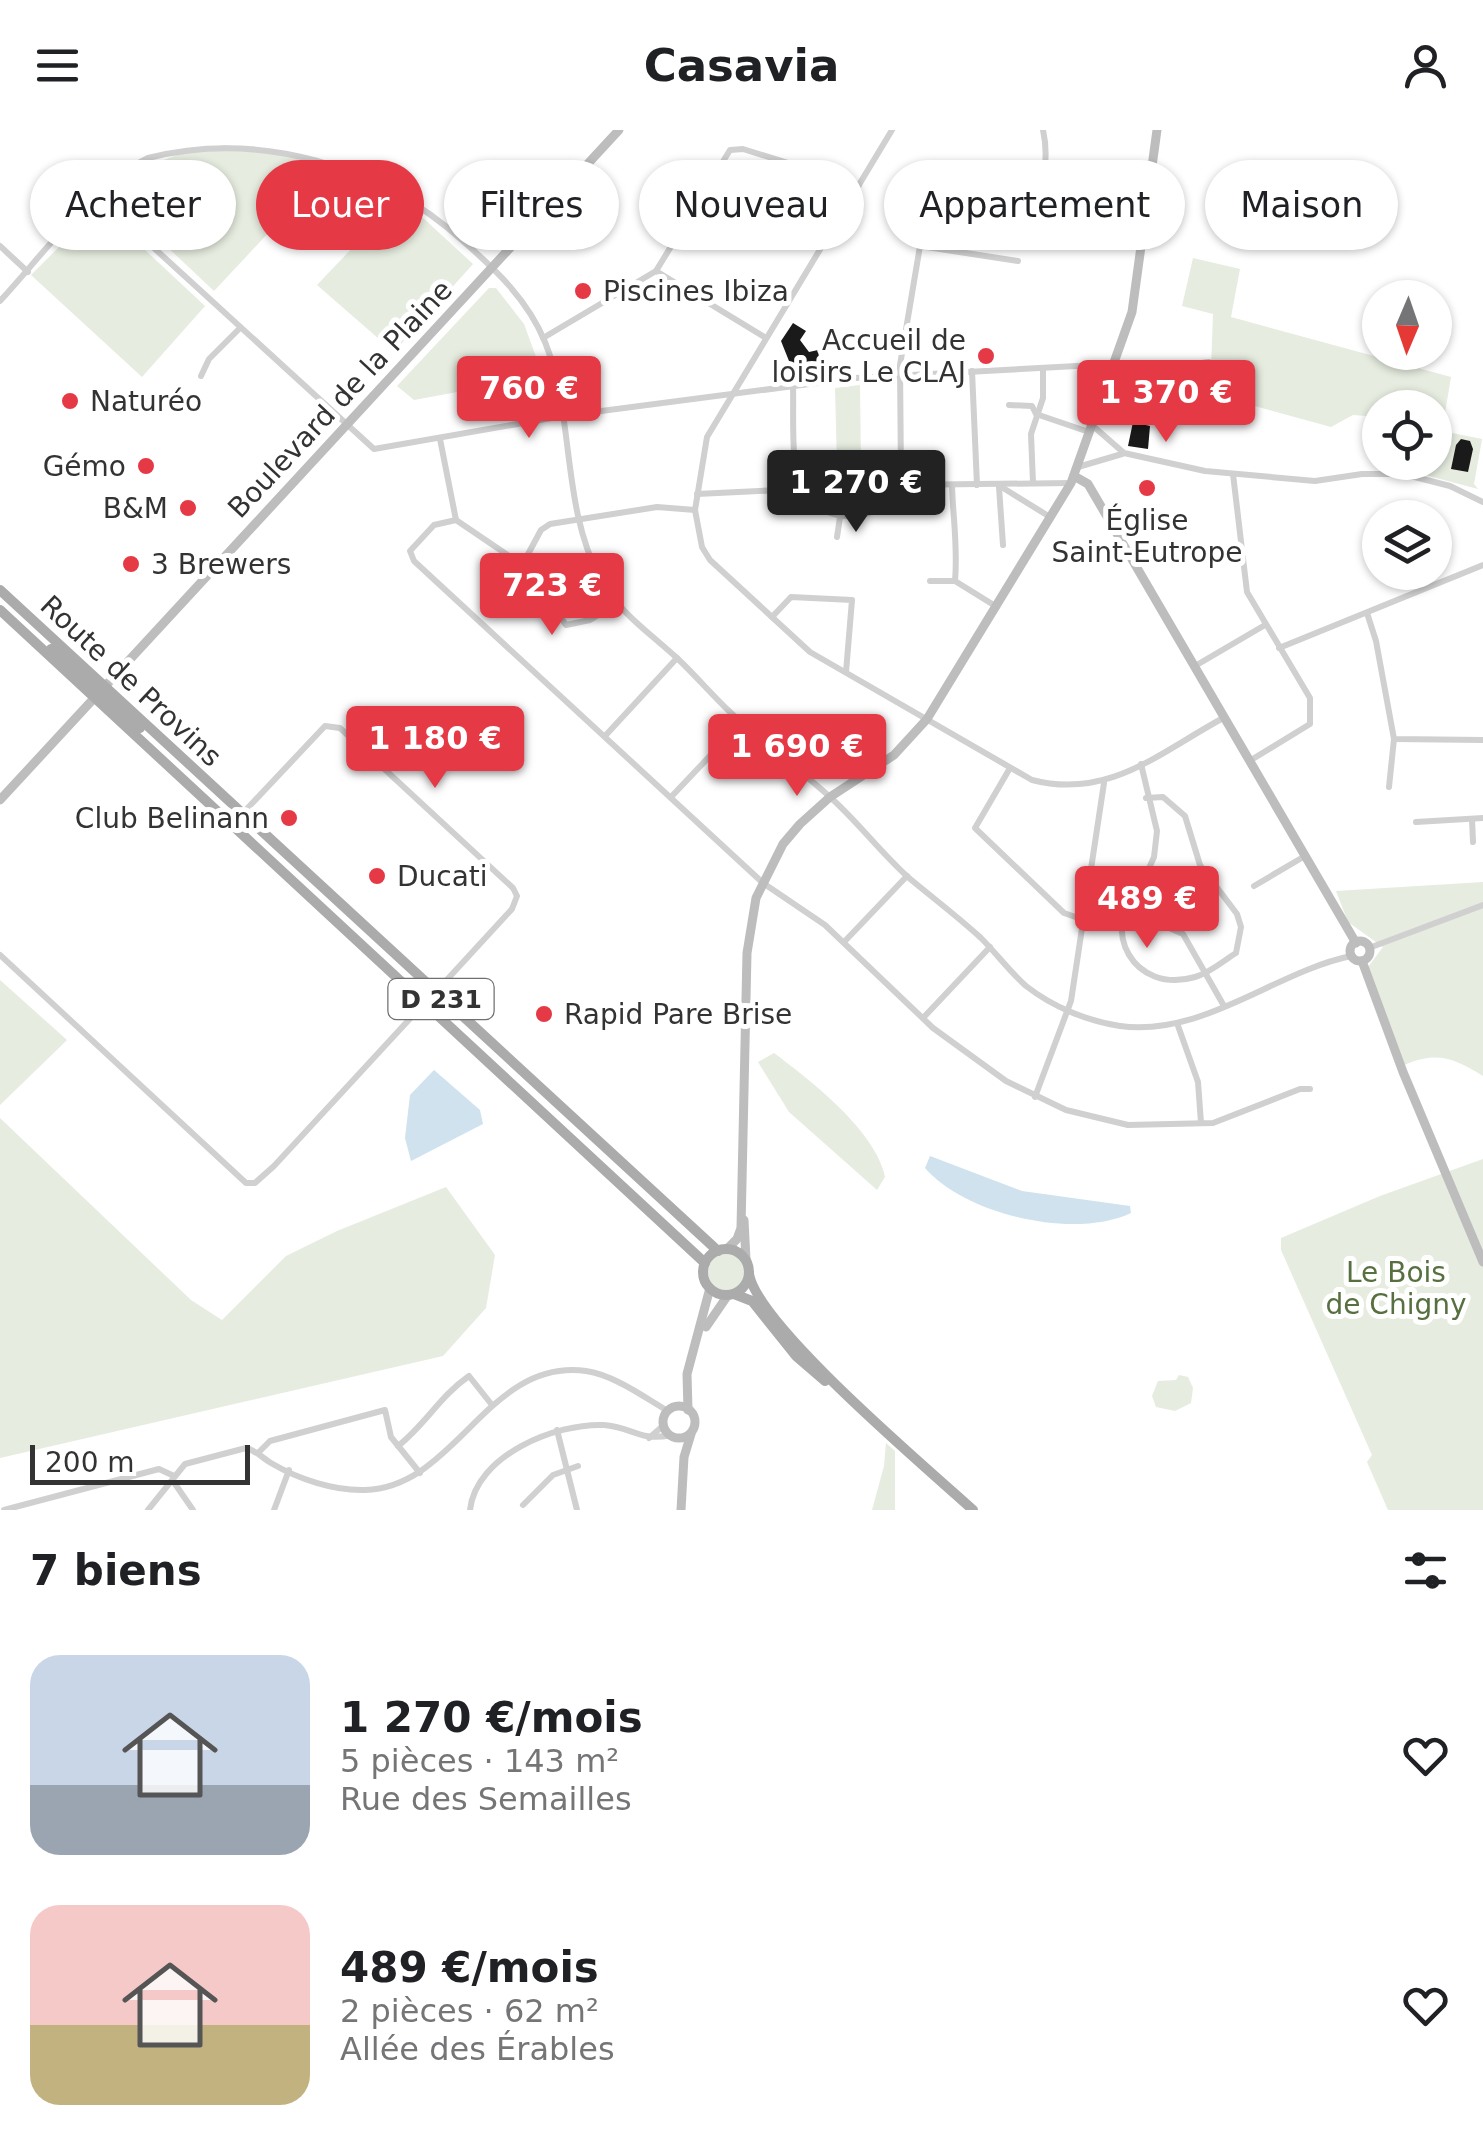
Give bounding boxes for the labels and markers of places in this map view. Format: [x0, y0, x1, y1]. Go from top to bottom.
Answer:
place label: Piscines Ibiza [603, 275, 789, 308]
marker: Piscines Ibiza [572, 280, 594, 302]
place label: Accueil de loisirs Le CLAJ [772, 324, 966, 389]
marker: Accueil de loisirs Le CLAJ [975, 345, 997, 367]
pin: 760 € [459, 356, 599, 441]
pin: 1 370 € [1074, 360, 1258, 445]
place label: Naturéo [90, 385, 202, 418]
marker: Naturéo [59, 390, 81, 412]
place label: Gémo [43, 450, 126, 483]
pin: 1 270 € [764, 450, 948, 535]
marker: Gémo [135, 455, 157, 477]
marker: Église Saint-Eutrope [1136, 477, 1158, 499]
place label: B&M [103, 492, 168, 525]
marker: B&M [177, 497, 199, 519]
place label: Église Saint-Eutrope [1052, 503, 1242, 569]
place label: 3 Brewers [151, 548, 291, 581]
marker: 3 Brewers [120, 553, 142, 575]
pin: 723 € [482, 553, 622, 638]
pin: 1 180 € [343, 706, 527, 791]
pin: 1 690 € [705, 714, 889, 799]
place label: Club Belinann [75, 802, 269, 835]
marker: Club Belinann [278, 807, 300, 829]
place label: Ducati [397, 860, 488, 893]
marker: Ducati [366, 865, 388, 887]
pin: 489 € [1077, 866, 1217, 951]
place label: Rapid Pare Brise [564, 998, 792, 1031]
marker: Rapid Pare Brise [533, 1003, 555, 1025]

